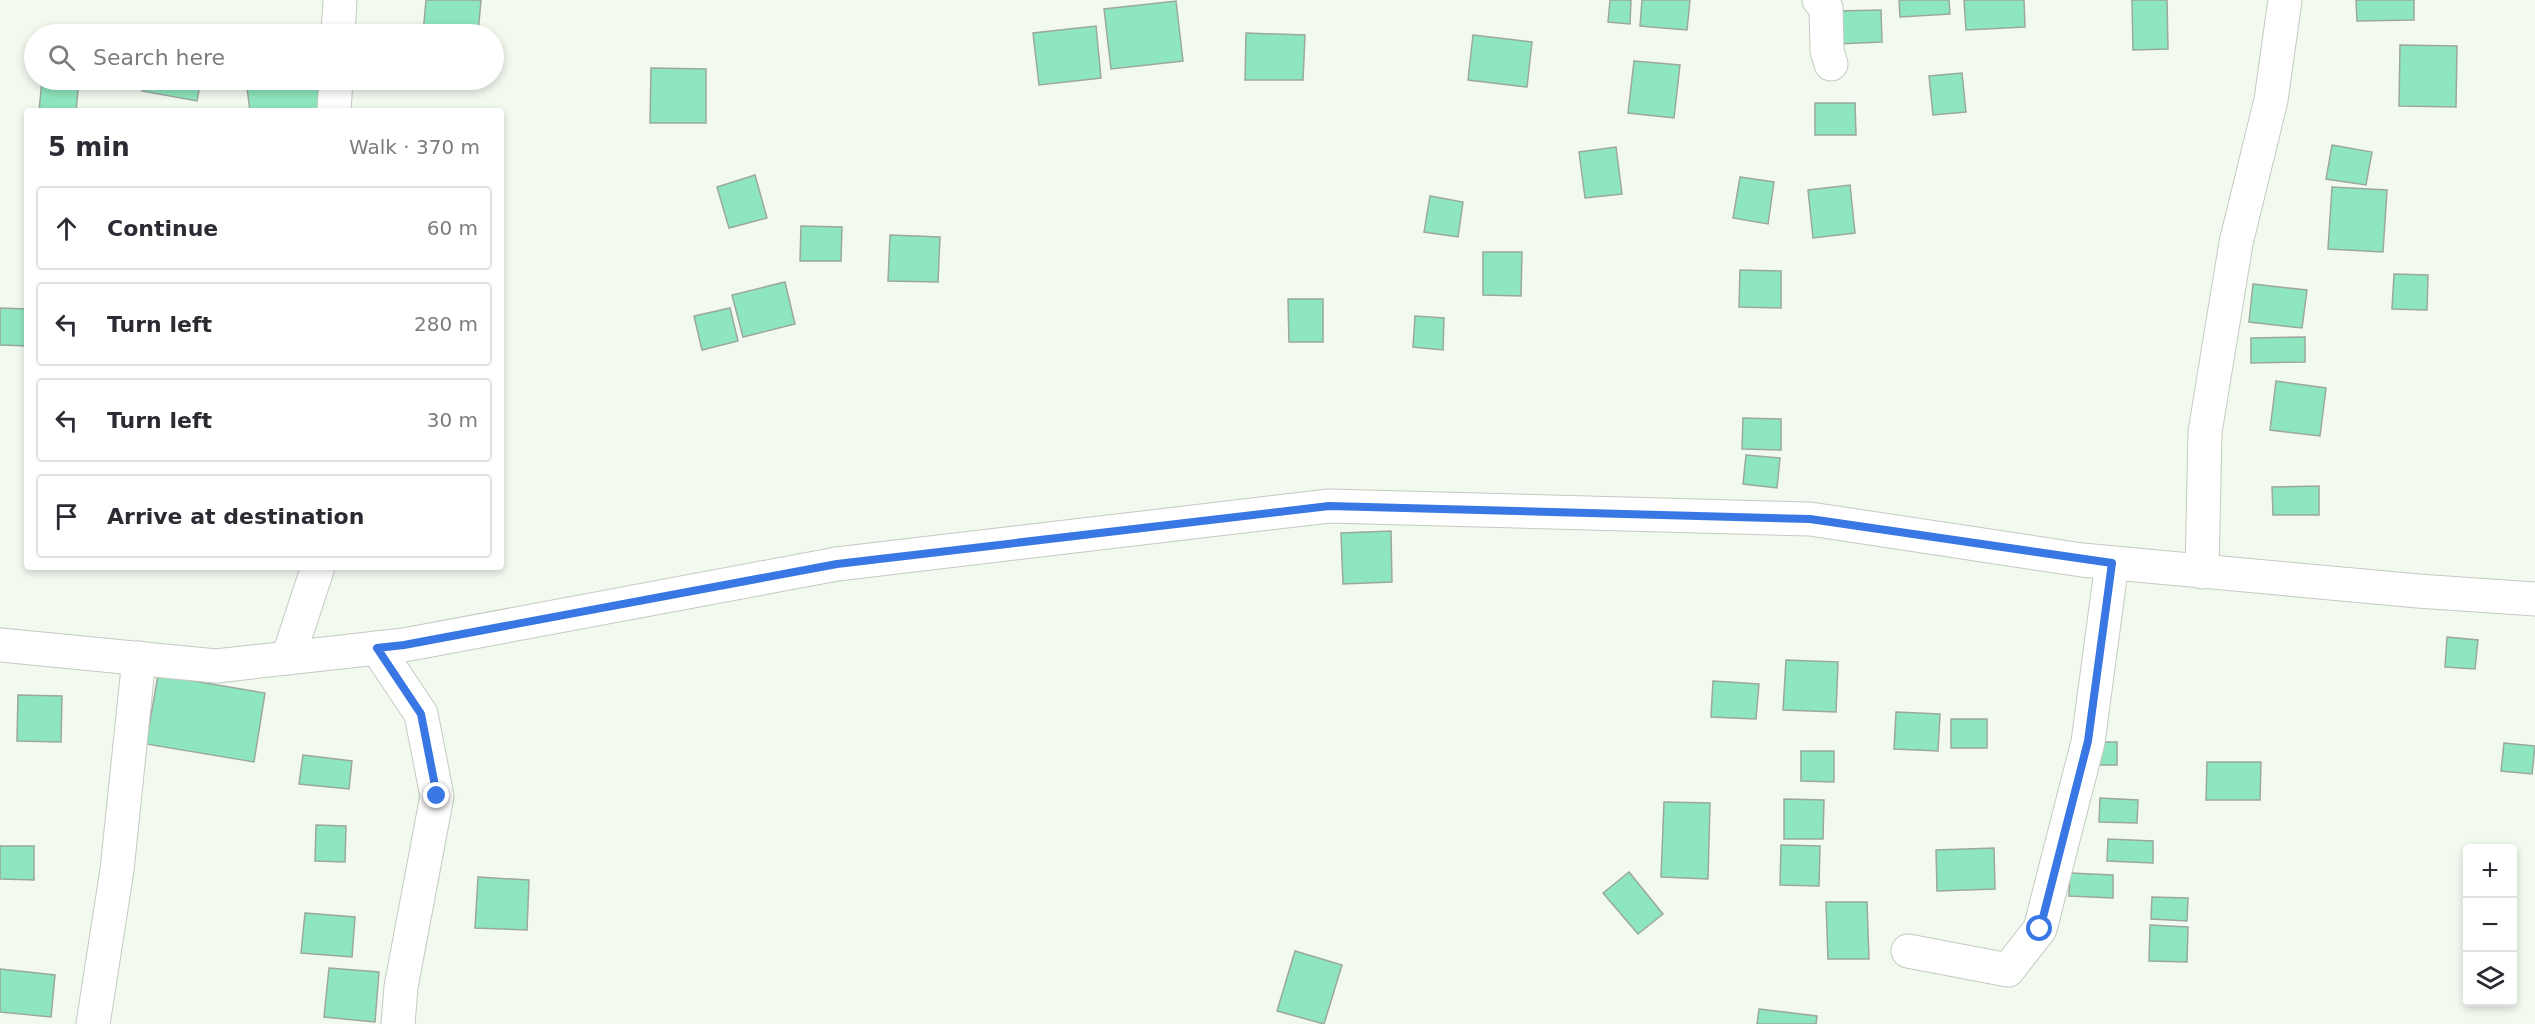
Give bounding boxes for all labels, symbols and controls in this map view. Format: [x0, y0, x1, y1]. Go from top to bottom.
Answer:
search box [24, 24, 504, 90]
icon: search [45, 41, 78, 74]
text: Search here [93, 45, 225, 70]
text: 5 min [48, 132, 130, 162]
text: Walk · 370 m [349, 135, 480, 159]
icon: ahead [50, 212, 83, 245]
text: Continue [107, 216, 218, 241]
text: 60 m [427, 216, 478, 240]
icon: left [50, 308, 83, 341]
text: Turn left [107, 312, 212, 337]
text: 280 m [414, 312, 478, 336]
icon: left [50, 404, 83, 437]
text: Turn left [107, 408, 212, 433]
text: 30 m [427, 408, 478, 432]
icon: arrive [50, 500, 83, 533]
text: Arrive at destination [107, 504, 364, 529]
route end [423, 782, 449, 808]
map controls [2463, 844, 2517, 1006]
button: + [2463, 844, 2517, 898]
button: − [2463, 898, 2517, 952]
route start [2026, 915, 2052, 941]
button: layers [2463, 952, 2517, 1006]

